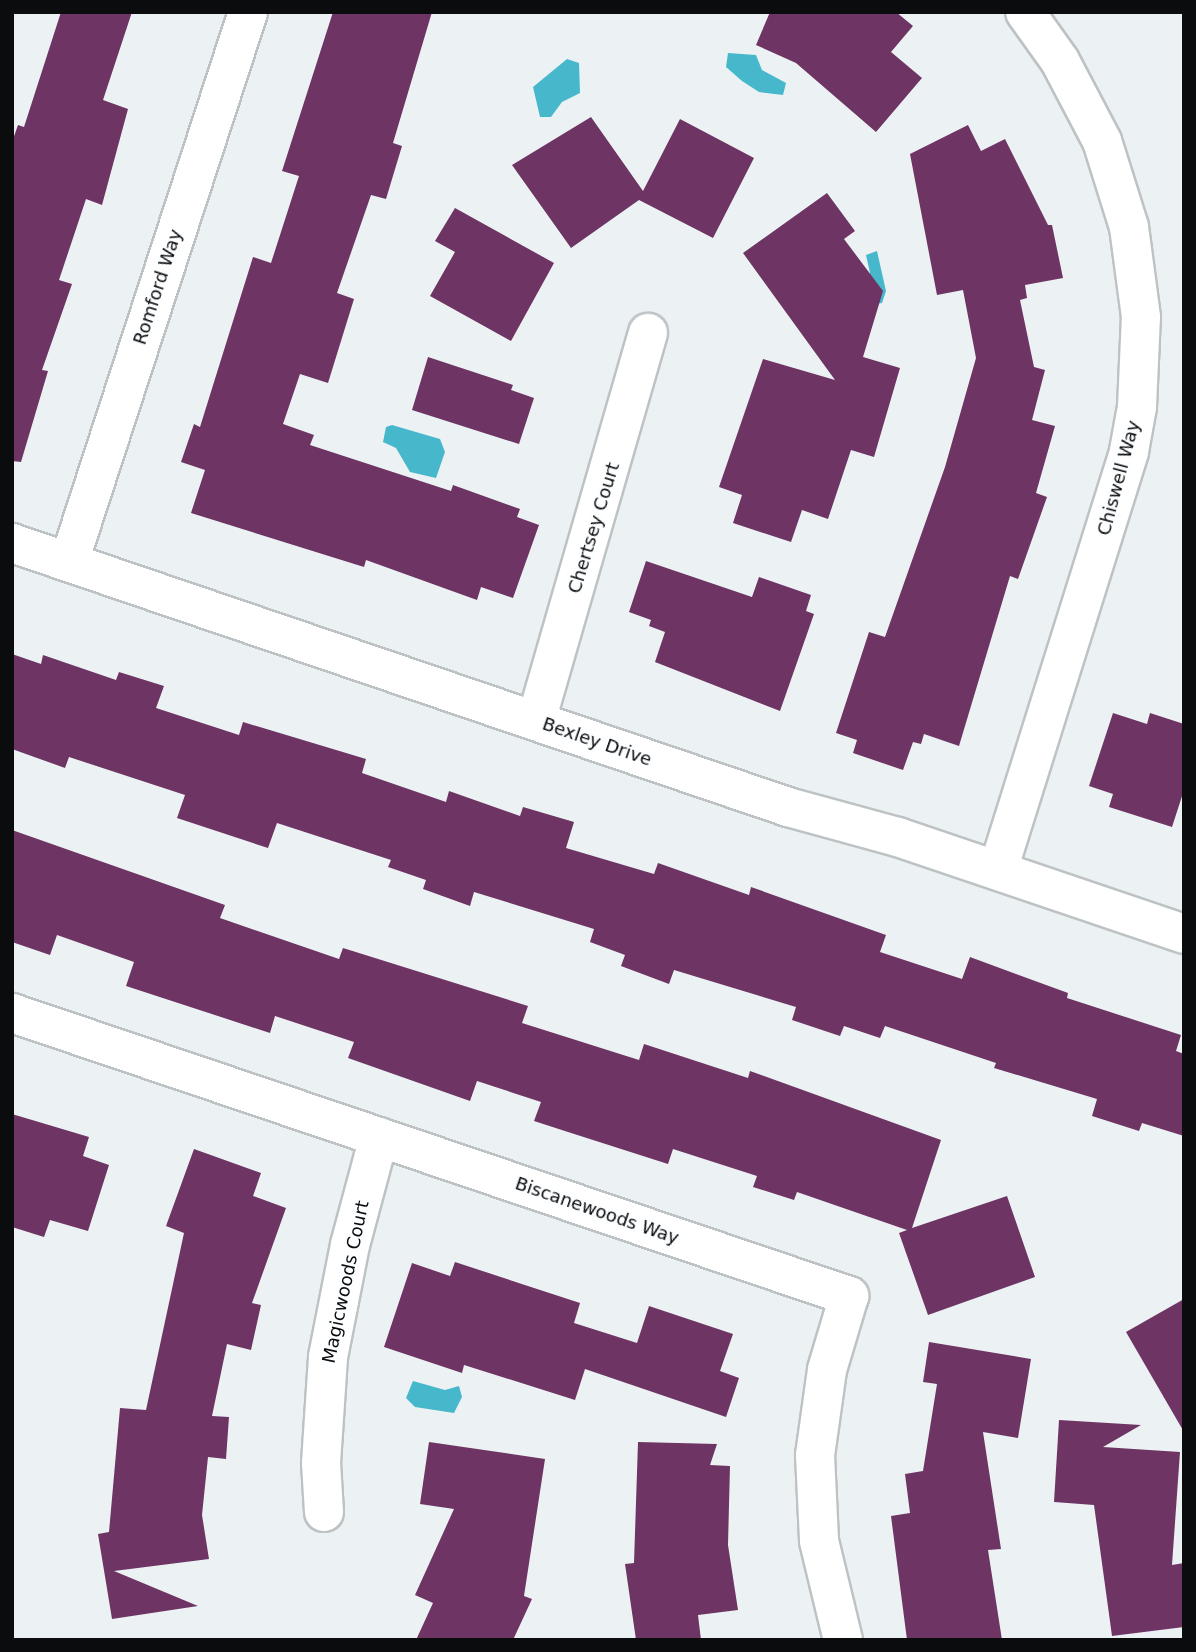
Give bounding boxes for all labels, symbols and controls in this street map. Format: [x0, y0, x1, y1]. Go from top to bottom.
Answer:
street label: Romford Way [129, 227, 187, 347]
street label: Chiswell Way [1093, 418, 1145, 538]
street label: Chertsey Court [564, 460, 624, 596]
street label: Bexley Drive [539, 713, 655, 771]
street label: Biscanewoods Way [512, 1173, 682, 1249]
street label: Magicwoods Court [318, 1199, 374, 1365]

